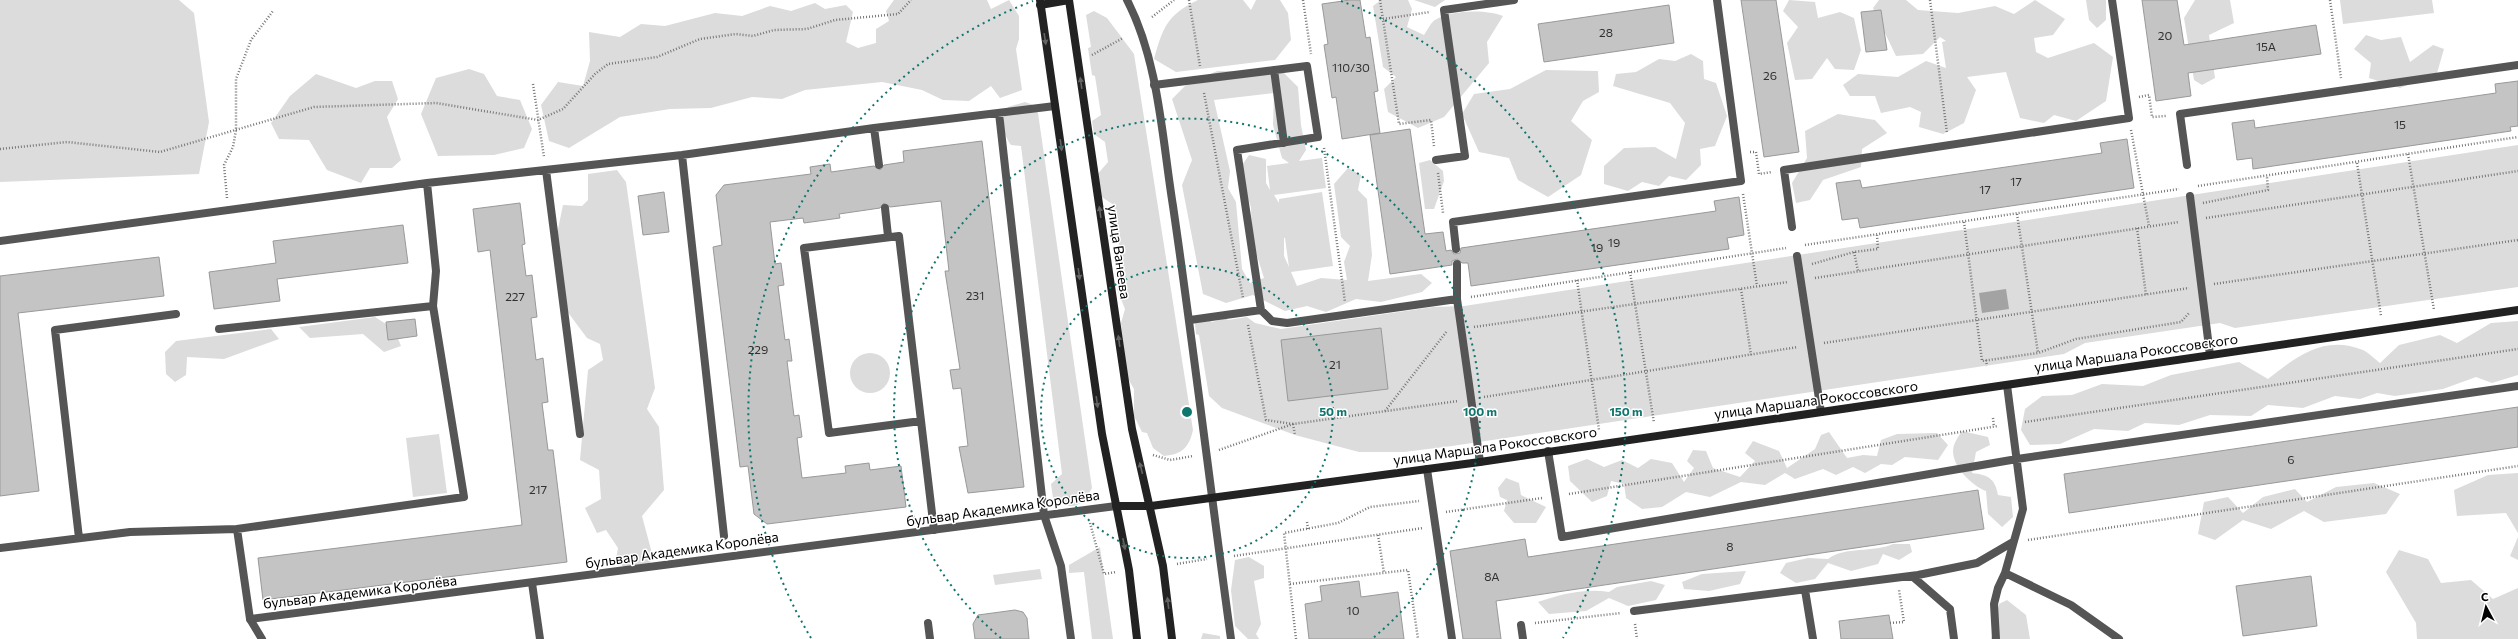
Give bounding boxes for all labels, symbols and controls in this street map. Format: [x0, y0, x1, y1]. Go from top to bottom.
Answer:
house number: 28 [1599, 25, 1613, 39]
house number: 20 [2158, 28, 2172, 42]
one-way arrow [1042, 33, 1048, 45]
house number: 15А [2256, 39, 2276, 53]
house number: 110/30 [1332, 60, 1370, 74]
house number: 26 [1763, 68, 1777, 82]
one-way arrow [1078, 77, 1084, 89]
house number: 15 [2394, 117, 2406, 131]
one-way arrow [1058, 139, 1064, 151]
house number: 17 [2010, 174, 2022, 188]
house number: 17 [1979, 182, 1991, 196]
street label: улица Ванеева [1104, 204, 1135, 300]
one-way arrow [1097, 206, 1103, 218]
house number: 19 [1608, 235, 1620, 249]
house number: 19 [1591, 240, 1603, 254]
one-way arrow [1076, 268, 1082, 280]
house number: 231 [966, 288, 984, 302]
house number: 227 [505, 289, 525, 303]
street label: улица Маршала Рокоссовского [2033, 330, 2239, 375]
one-way arrow [1115, 334, 1121, 347]
house number: 229 [748, 342, 768, 356]
house number: 21 [1329, 357, 1341, 371]
street label: улица Маршала Рокоссовского [1713, 377, 1919, 422]
one-way arrow [1094, 396, 1100, 408]
text: 50 m [1319, 404, 1347, 418]
text: 100 m [1463, 404, 1497, 418]
text: 150 m [1609, 404, 1643, 418]
centre of rings [1180, 405, 1194, 419]
street label: улица Маршала Рокоссовского [1392, 423, 1598, 468]
house number: 6 [2287, 452, 2295, 466]
one-way arrow [1138, 462, 1144, 475]
house number: 217 [529, 482, 547, 496]
street label: бульвар Академика Королёва [905, 486, 1101, 530]
street label: бульвар Академика Королёва [584, 528, 780, 572]
one-way arrow [1121, 538, 1127, 550]
house number: 8 [1726, 539, 1734, 553]
house number: 8А [1484, 569, 1500, 583]
street label: бульвар Академика Королёва [262, 571, 458, 612]
north arrow [2466, 587, 2506, 627]
text: С [2480, 590, 2490, 603]
one-way arrow [1164, 597, 1171, 609]
house number: 10 [1347, 603, 1360, 617]

